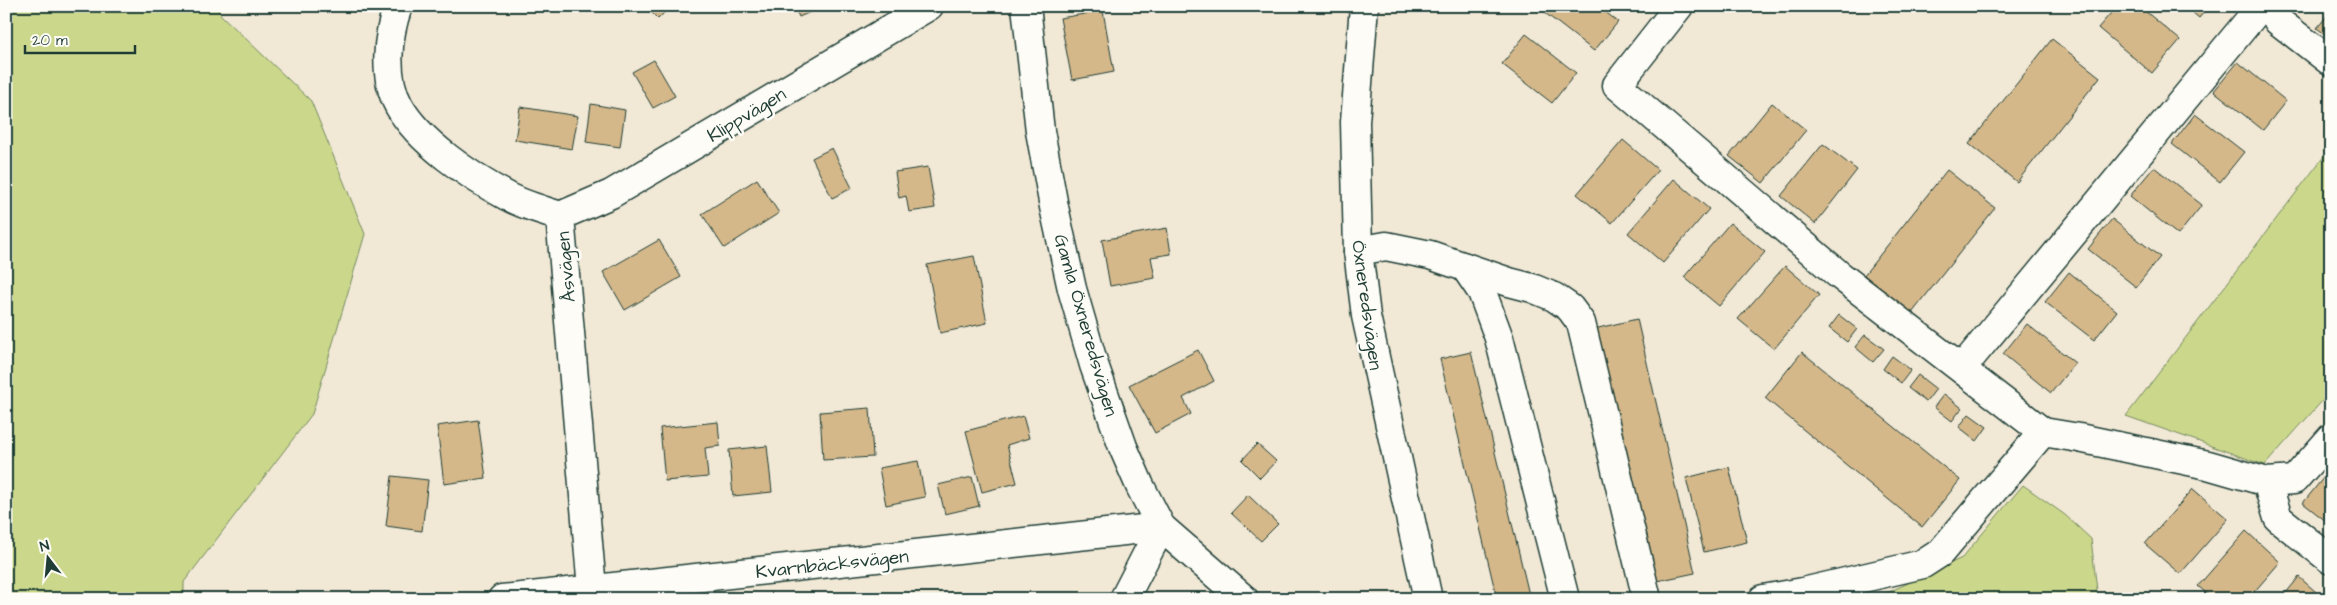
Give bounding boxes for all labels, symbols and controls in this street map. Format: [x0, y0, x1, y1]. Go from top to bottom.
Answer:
scale bar [25, 22, 135, 54]
text: 20 m [32, 30, 68, 51]
street label: Klippvägen [702, 81, 792, 150]
street label: Åsvägen [550, 230, 584, 303]
street label: Gamla Öxneredsvägen [1046, 231, 1125, 420]
street label: Öxneredsvägen [1343, 239, 1389, 372]
north arrow [22, 532, 72, 582]
text: N [38, 536, 52, 557]
street label: Kvarnbäcksvägen [754, 543, 910, 587]

